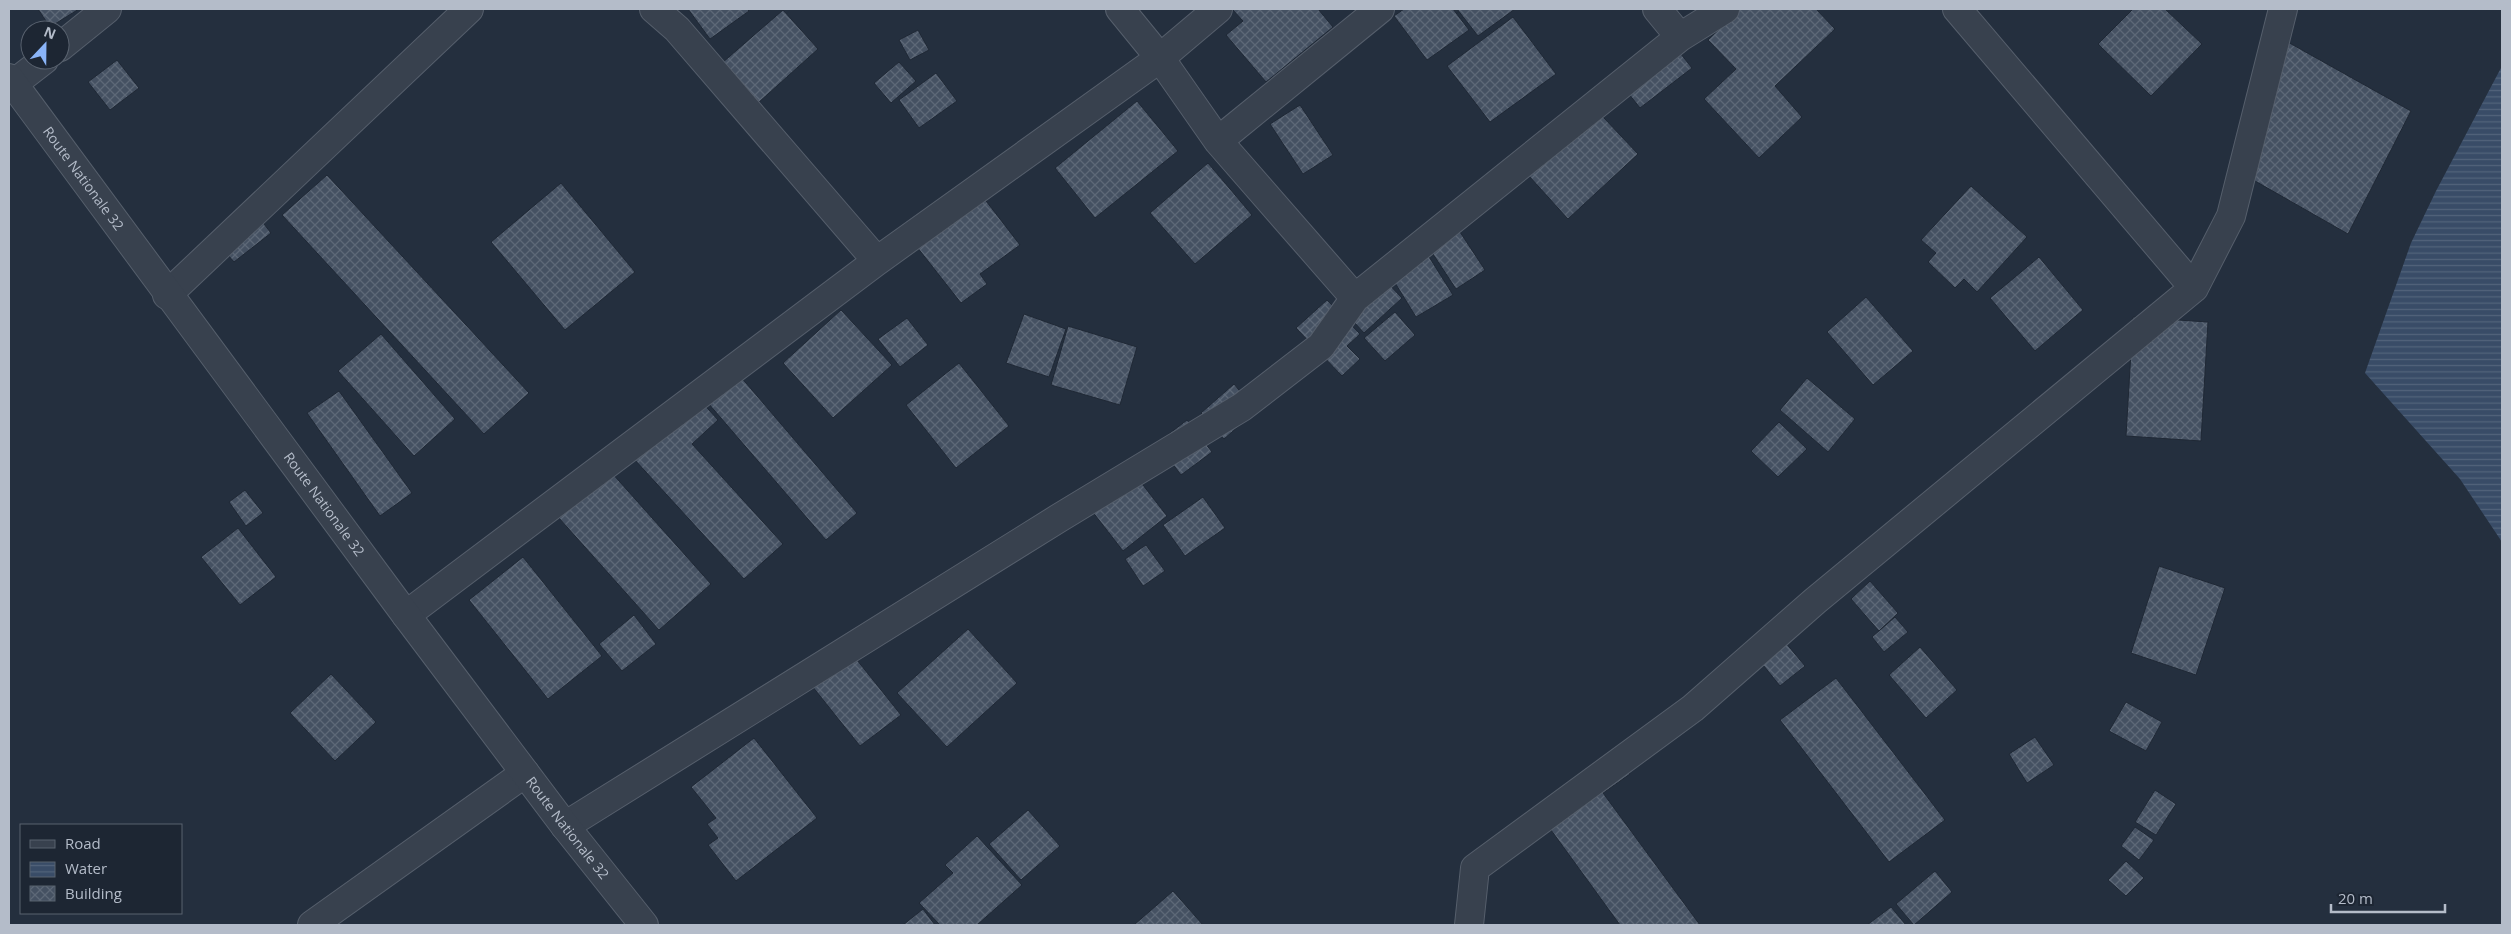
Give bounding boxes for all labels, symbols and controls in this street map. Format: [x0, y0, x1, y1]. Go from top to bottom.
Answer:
north arrow [20, 20, 70, 70]
text: N [41, 22, 59, 43]
street label: Route Nationale 32 [39, 122, 128, 234]
street label: Route Nationale 32 [280, 448, 369, 560]
street label: Route Nationale 32 [522, 772, 614, 883]
legend [20, 824, 182, 914]
text: Road [65, 833, 101, 853]
text: Water [65, 858, 107, 878]
scale bar [2331, 882, 2445, 914]
text: Building [65, 883, 122, 903]
text: 20 m [2338, 888, 2373, 908]

